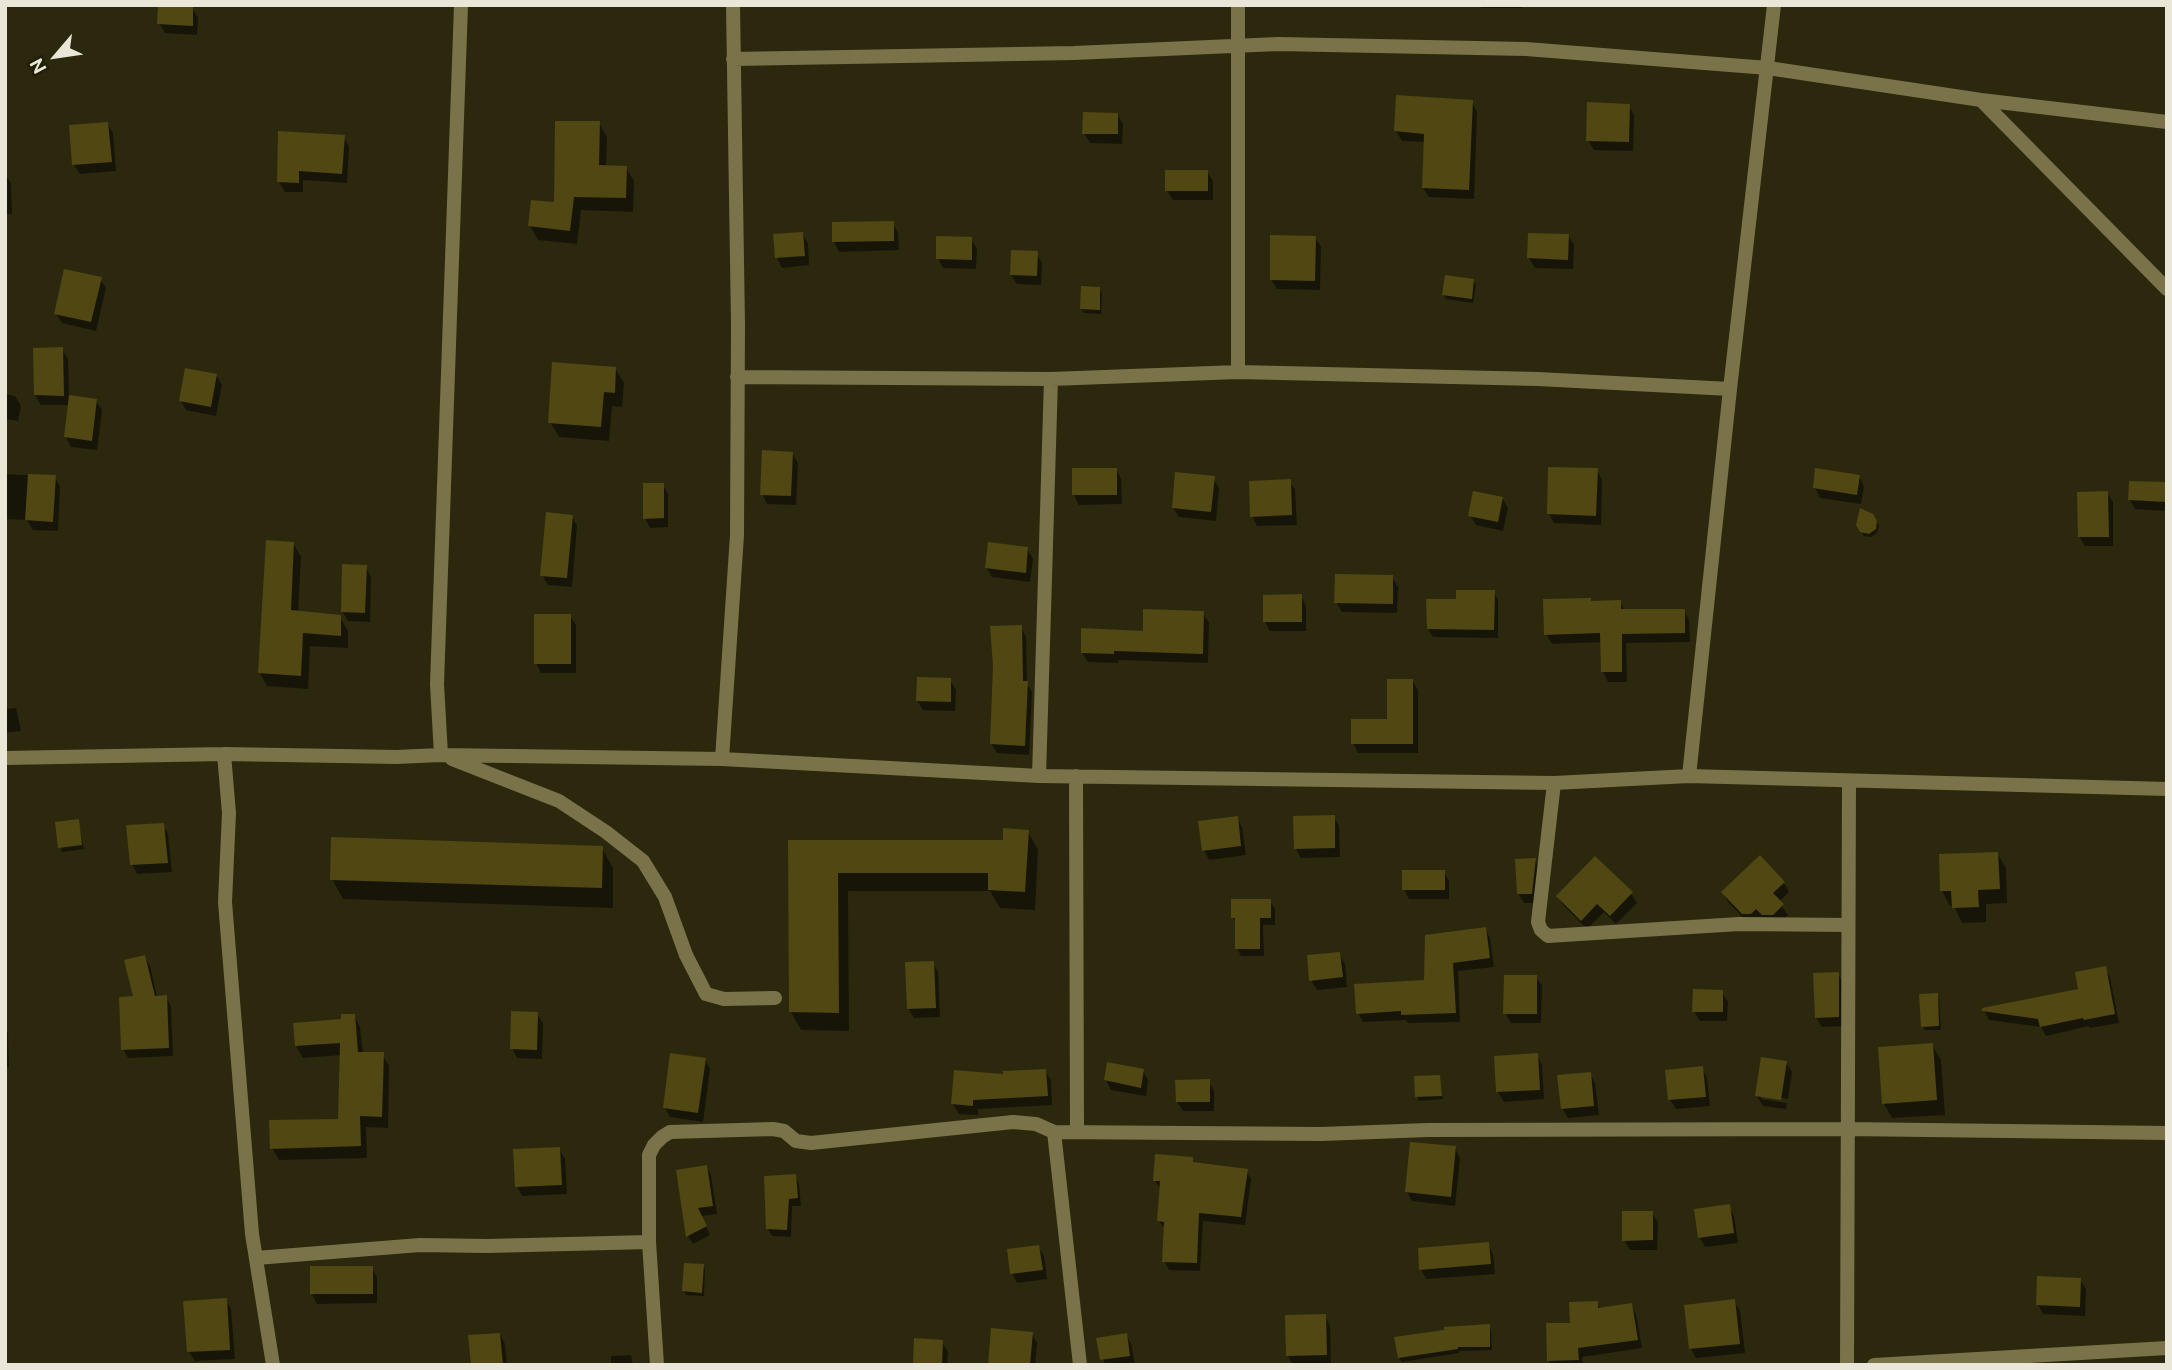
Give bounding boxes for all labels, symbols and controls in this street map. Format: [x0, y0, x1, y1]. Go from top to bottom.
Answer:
north arrow [21, 21, 91, 91]
text: N [25, 55, 51, 78]

